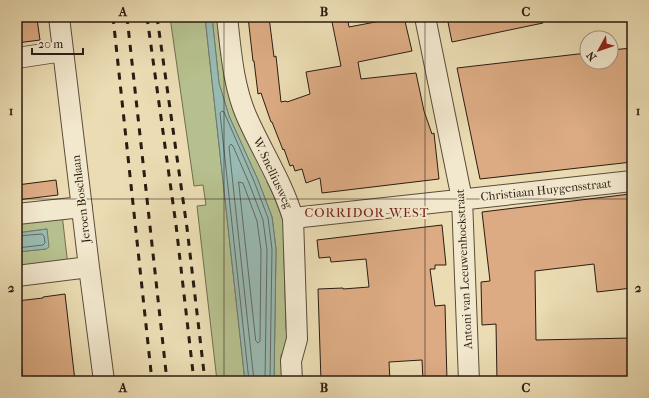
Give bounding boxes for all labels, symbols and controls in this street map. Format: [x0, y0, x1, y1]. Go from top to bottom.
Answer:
text: A [118, 4, 128, 19]
text: B [320, 4, 329, 19]
text: C [522, 4, 531, 19]
scale bar [32, 30, 83, 56]
north arrow [579, 30, 619, 70]
text: 20 m [38, 37, 63, 51]
text: N [584, 48, 599, 63]
text: 1 [9, 103, 14, 118]
text: 1 [636, 103, 641, 118]
street label: W. Snelliusweg [250, 134, 296, 211]
street label: Jeroen Boschlaan [69, 154, 93, 245]
street label: Christiaan Huygensstraat [480, 176, 613, 204]
street label: Antoni van Leeuwenhoekstraat [453, 188, 475, 350]
district label: CORRIDOR-WEST [305, 205, 429, 220]
text: 2 [8, 280, 15, 295]
text: 2 [635, 280, 642, 295]
text: A [118, 380, 128, 395]
text: B [320, 380, 329, 395]
text: C [522, 380, 531, 395]

